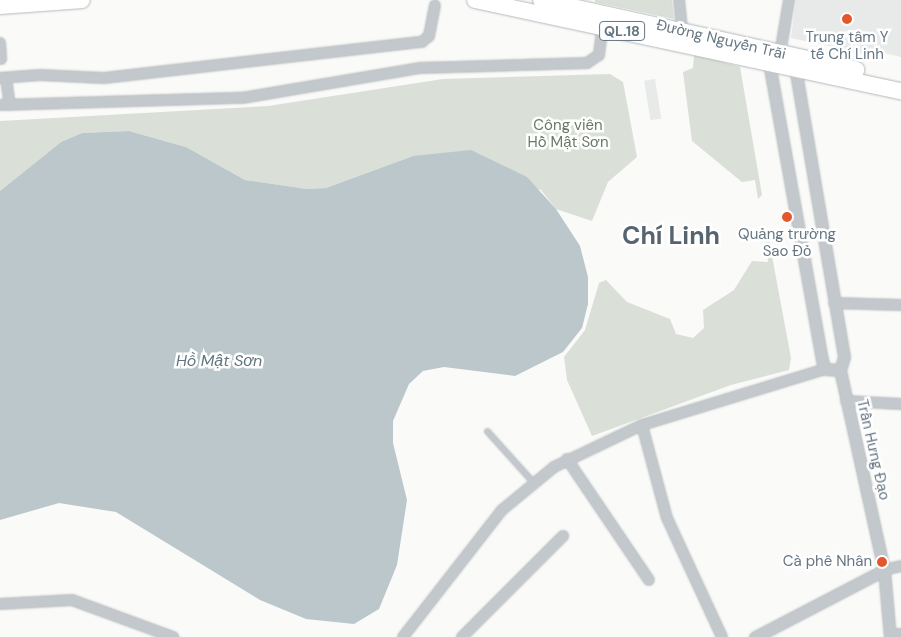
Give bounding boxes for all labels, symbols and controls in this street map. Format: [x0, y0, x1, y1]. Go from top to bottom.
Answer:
marker: Trung tâm Y tế Chí Linh [840, 12, 854, 26]
street label: Đường Nguyễn Trãi [654, 16, 788, 64]
road number: QL.18 [598, 20, 646, 42]
place label: Trung tâm Y tế Chí Linh [806, 28, 888, 63]
park label: Công viên Hồ Mật Sơn [527, 116, 609, 151]
marker: Quảng trường Sao Đỏ [781, 211, 793, 223]
district label: Chí Linh [622, 221, 720, 251]
place label: Quảng trường Sao Đỏ [738, 225, 836, 260]
water label: Hồ Mật Sơn [176, 351, 262, 371]
street label: Trần Hưng Đạo [853, 398, 893, 502]
place label: Cà phê Nhân [783, 553, 872, 571]
marker: Cà phê Nhân [876, 556, 888, 568]

